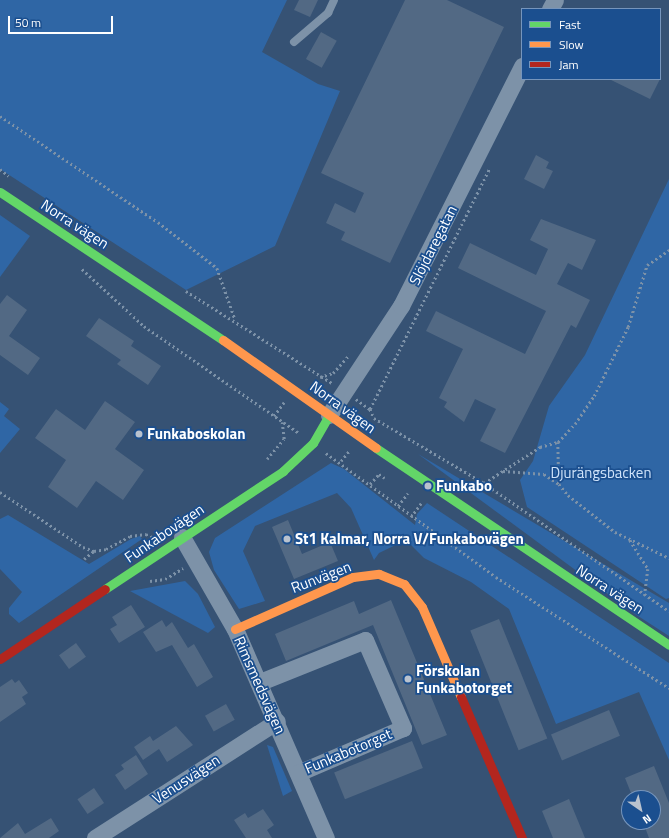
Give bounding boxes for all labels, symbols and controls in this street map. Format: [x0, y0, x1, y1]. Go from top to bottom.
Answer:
scale bar [10, 8, 115, 34]
legend [521, 8, 661, 80]
text: 50 m [15, 13, 41, 32]
text: Fast [559, 15, 581, 34]
text: Slow [559, 35, 584, 54]
text: Jam [559, 55, 579, 74]
street label: Norra vägen [38, 195, 112, 253]
street label: Slöjdaregatan [405, 202, 461, 288]
street label: Norra vägen [307, 377, 379, 437]
place label: Funkaboskolan [147, 425, 246, 443]
marker: Funkaboskolan [134, 429, 144, 439]
park label: Djurängsbacken [551, 464, 651, 482]
place label: Funkabo [436, 477, 492, 495]
marker: Funkabo [423, 481, 433, 491]
street label: Funkabovägen [121, 500, 207, 566]
place label: St1 Kalmar, Norra V/Funkabovägen [295, 530, 524, 548]
marker: St1 Kalmar, Norra V/Funkabovägen [282, 534, 292, 544]
street label: Runvägen [288, 557, 354, 597]
street label: Norra vägen [573, 560, 647, 618]
street label: Rimsmedsvägen [230, 633, 290, 737]
place label: Förskolan Funkabotorget [416, 661, 512, 696]
marker: Förskolan Funkabotorget [403, 674, 413, 684]
street label: Funkabotorget [302, 725, 394, 777]
street label: Venusvägen [149, 751, 223, 807]
north arrow [621, 790, 661, 830]
text: N [640, 810, 655, 828]

